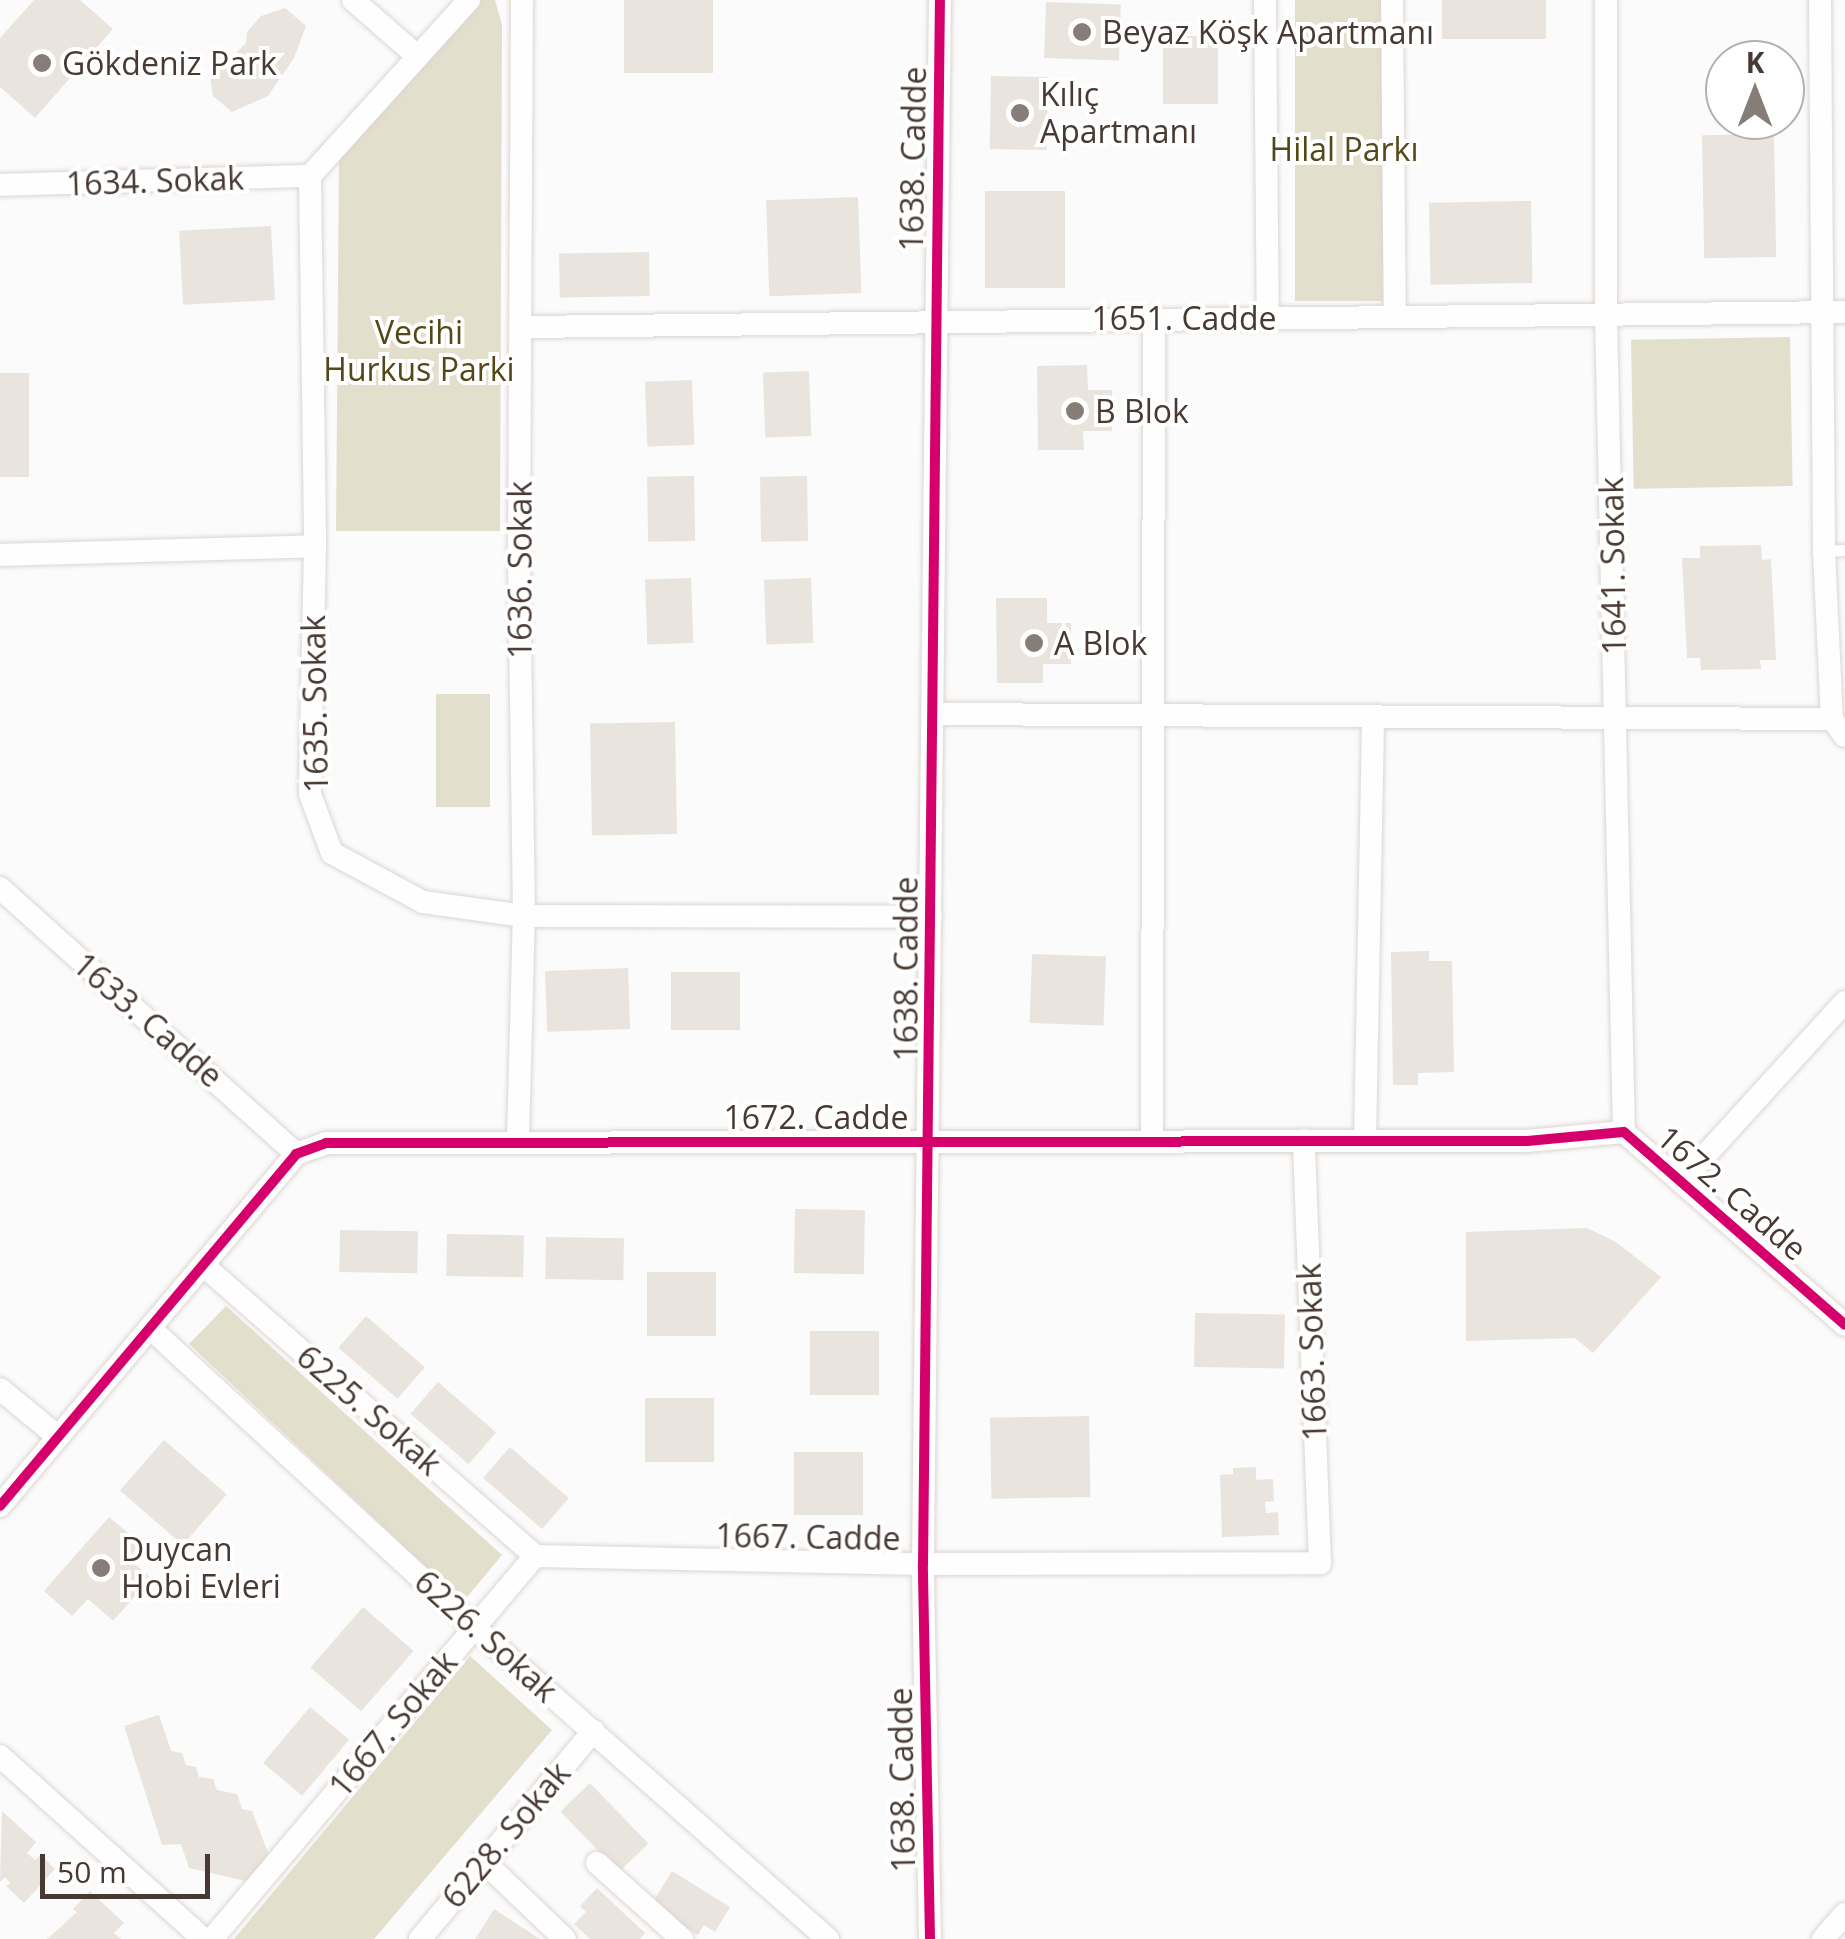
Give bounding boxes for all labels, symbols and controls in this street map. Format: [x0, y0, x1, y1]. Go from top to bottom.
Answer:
place label: Beyaz Köşk Apartmanı [1102, 13, 1434, 51]
marker: Beyaz Köşk Apartmanı [1071, 21, 1093, 43]
north arrow [1705, 40, 1805, 140]
text: K [1746, 43, 1764, 81]
place label: Gökdeniz Park [62, 44, 277, 82]
marker: Gökdeniz Park [31, 52, 53, 74]
street label: 1638. Cadde [892, 66, 934, 252]
place label: Kılıç Apartmanı [1040, 76, 1197, 151]
marker: Kılıç Apartmanı [1009, 102, 1031, 124]
park label: Hilal Parkı [1270, 130, 1418, 168]
street label: 1634. Sokak [65, 159, 245, 203]
street label: 1651. Cadde [1092, 299, 1276, 337]
park label: Vecihi Hurkus Parki [323, 314, 515, 389]
place label: B Blok [1095, 392, 1189, 430]
marker: B Blok [1064, 400, 1086, 422]
street label: 1641. Sokak [1592, 477, 1634, 655]
street label: 1636. Sokak [501, 481, 539, 659]
street label: 1635. Sokak [294, 615, 336, 793]
place label: A Blok [1054, 624, 1147, 662]
marker: A Blok [1023, 632, 1045, 654]
street label: 1638. Cadde [887, 877, 925, 1061]
street label: 1633. Cadde [66, 945, 230, 1095]
street label: 1672. Cadde [724, 1098, 908, 1136]
street label: 1672. Cadde [1650, 1118, 1814, 1268]
street label: 1663. Sokak [1290, 1262, 1334, 1442]
street label: 6225. Sokak [289, 1337, 449, 1483]
street label: 1667. Cadde [715, 1516, 901, 1558]
place label: Duycan Hobi Evleri [121, 1531, 281, 1606]
marker: Duycan Hobi Evleri [90, 1557, 112, 1579]
street label: 6226. Sokak [407, 1562, 565, 1710]
street label: 1667. Sokak [321, 1643, 465, 1805]
street label: 1638. Cadde [881, 1687, 923, 1873]
street label: 6228. Sokak [434, 1754, 578, 1916]
scale bar [45, 1834, 215, 1896]
text: 50 m [57, 1851, 127, 1892]

